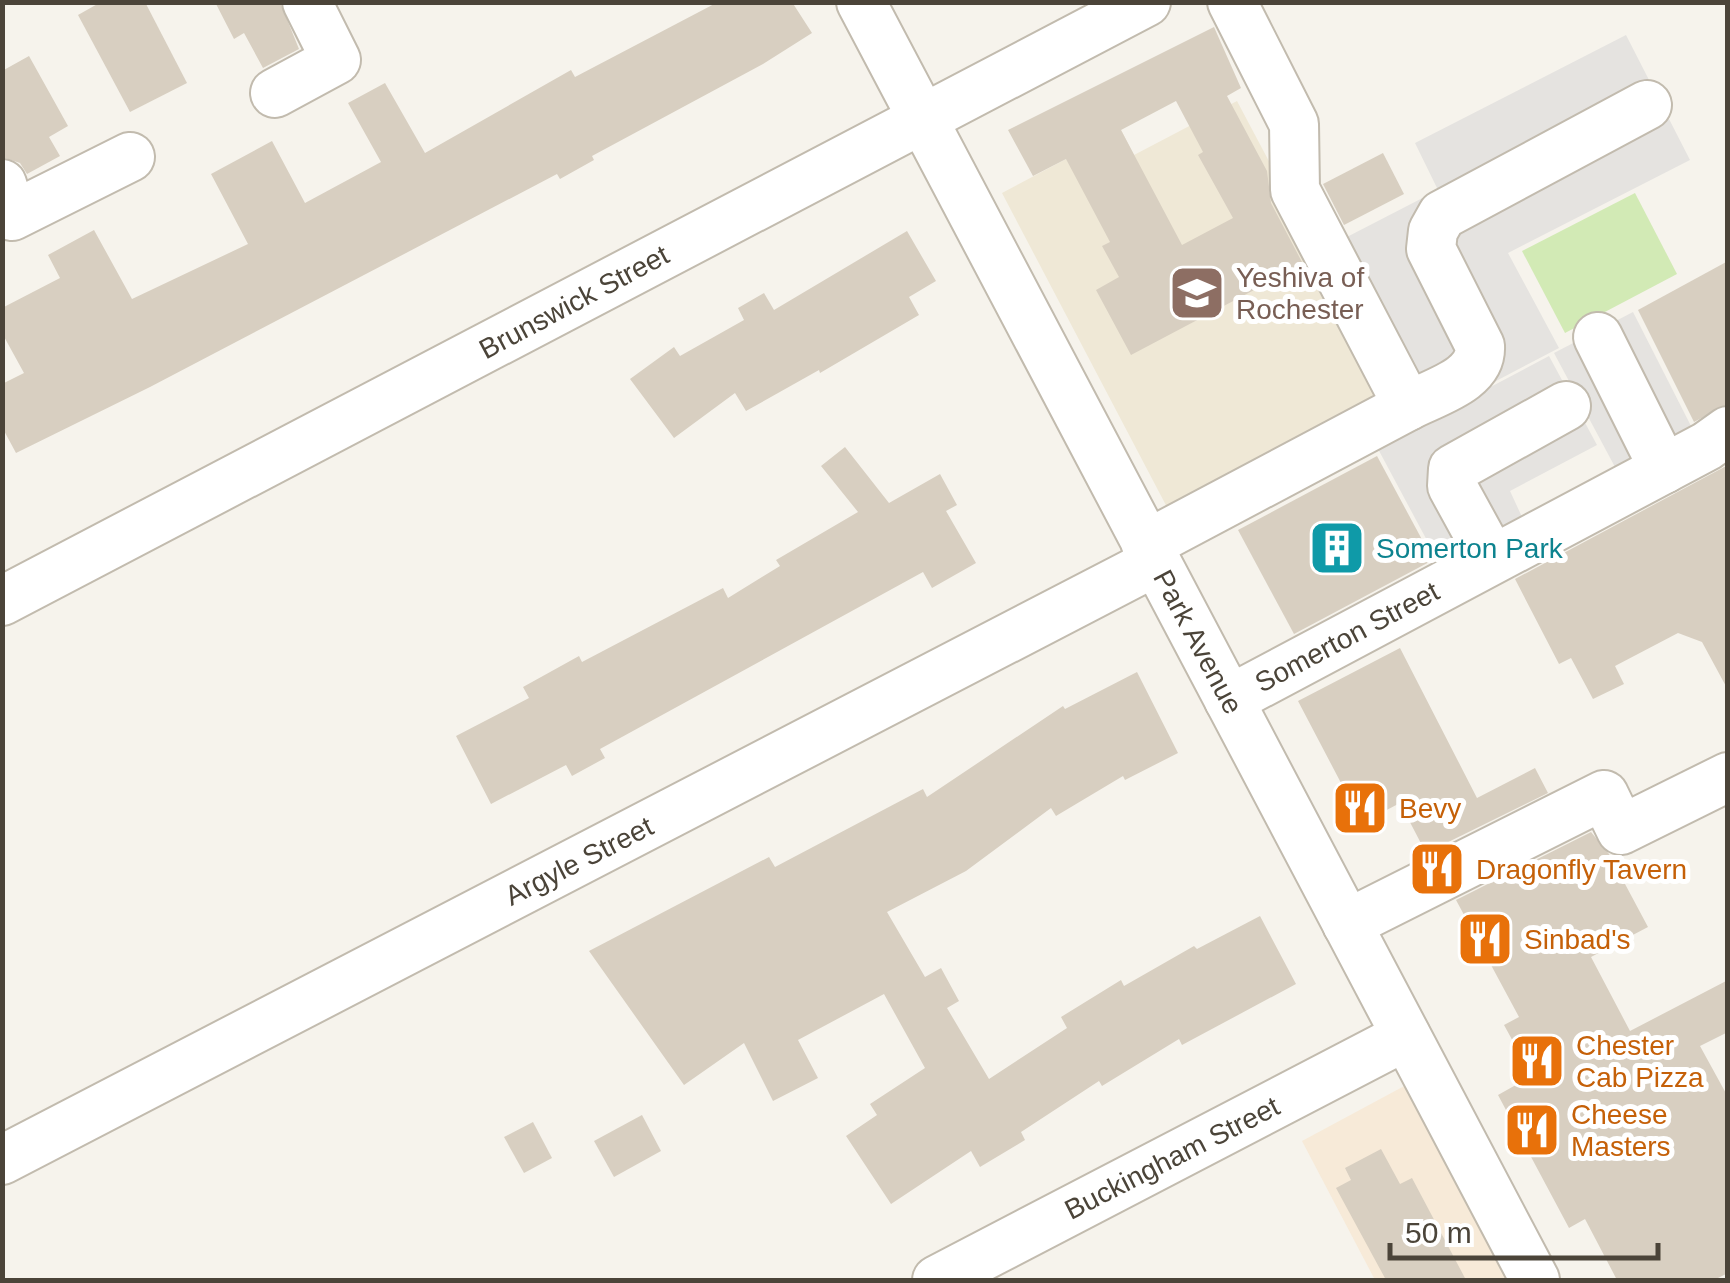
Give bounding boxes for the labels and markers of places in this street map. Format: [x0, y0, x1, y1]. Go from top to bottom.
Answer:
place label: Yeshiva of Rochester [1236, 262, 1364, 325]
school or university icon: Yeshiva of Rochester [1167, 263, 1227, 323]
building icon: Somerton Park [1307, 518, 1367, 578]
place label: Somerton Park [1376, 533, 1564, 564]
restaurant icon: Bevy [1330, 778, 1390, 838]
place label: Bevy [1399, 793, 1461, 824]
restaurant icon: Dragonfly Tavern [1407, 839, 1467, 899]
place label: Dragonfly Tavern [1476, 854, 1687, 885]
restaurant icon: Sinbad's [1455, 909, 1515, 969]
place label: Sinbad's [1524, 924, 1631, 955]
place label: Chester Cab Pizza [1576, 1030, 1704, 1093]
restaurant icon: Chester Cab Pizza [1507, 1031, 1567, 1091]
place label: Cheese Masters [1571, 1099, 1671, 1162]
restaurant icon: Cheese Masters [1502, 1100, 1562, 1160]

